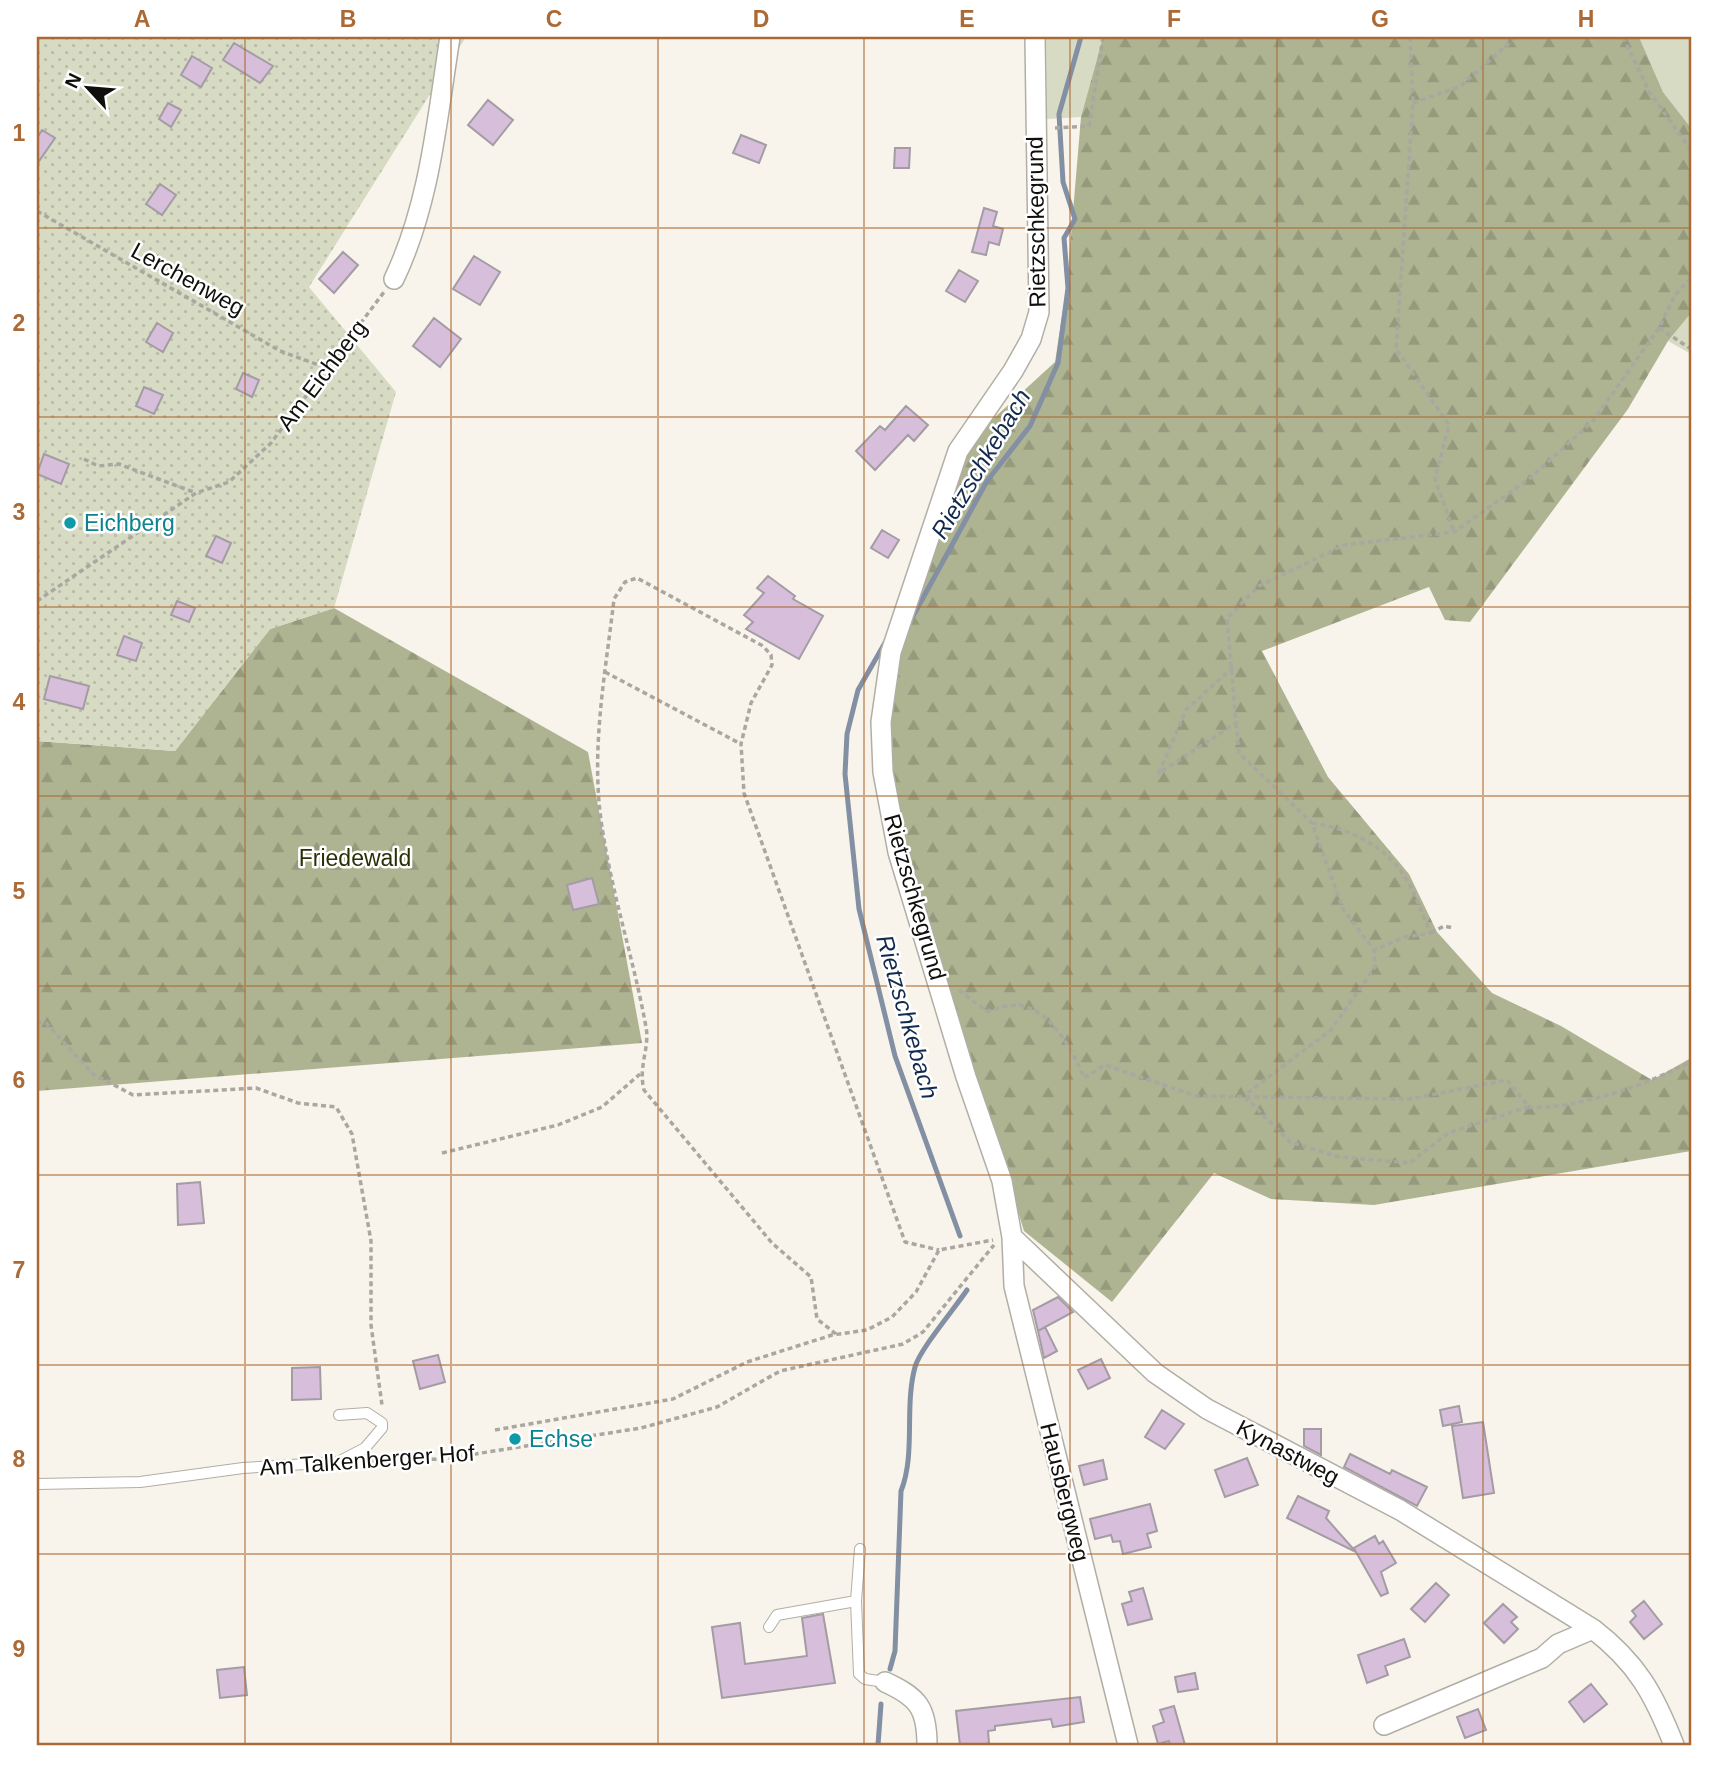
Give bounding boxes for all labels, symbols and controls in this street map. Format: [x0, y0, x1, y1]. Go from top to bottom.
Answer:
text: A [134, 6, 150, 32]
text: B [340, 6, 356, 32]
text: C [546, 6, 562, 32]
text: D [753, 6, 769, 32]
text: E [959, 6, 975, 32]
text: F [1167, 6, 1181, 32]
text: G [1371, 6, 1389, 32]
text: H [1578, 6, 1594, 32]
north arrow [52, 52, 122, 122]
text: N [61, 70, 86, 92]
text: 1 [13, 120, 26, 146]
street label: Rietzschkegrund [1022, 136, 1050, 308]
street label: Lerchenweg [127, 237, 249, 321]
text: 2 [13, 310, 25, 336]
street label: Am Eichberg [272, 315, 372, 435]
water label: Rietzschkebach [925, 384, 1036, 543]
text: 3 [13, 499, 25, 525]
place label: Eichberg [84, 510, 175, 536]
marker: Eichberg [62, 515, 78, 531]
text: 4 [13, 689, 26, 715]
street label: Rietzschkegrund [879, 811, 951, 983]
park label: Friedewald [299, 845, 411, 871]
text: 5 [13, 878, 26, 904]
water label: Rietzschkebach [871, 932, 944, 1102]
text: 6 [13, 1067, 25, 1093]
text: 7 [13, 1257, 25, 1283]
street label: Kynastweg [1232, 1414, 1344, 1490]
street label: Hausbergweg [1035, 1420, 1095, 1564]
place label: Echse [529, 1426, 593, 1452]
marker: Echse [507, 1431, 523, 1447]
street label: Am Talkenberger Hof [259, 1439, 476, 1480]
text: 8 [13, 1446, 26, 1472]
text: 9 [13, 1636, 25, 1662]

